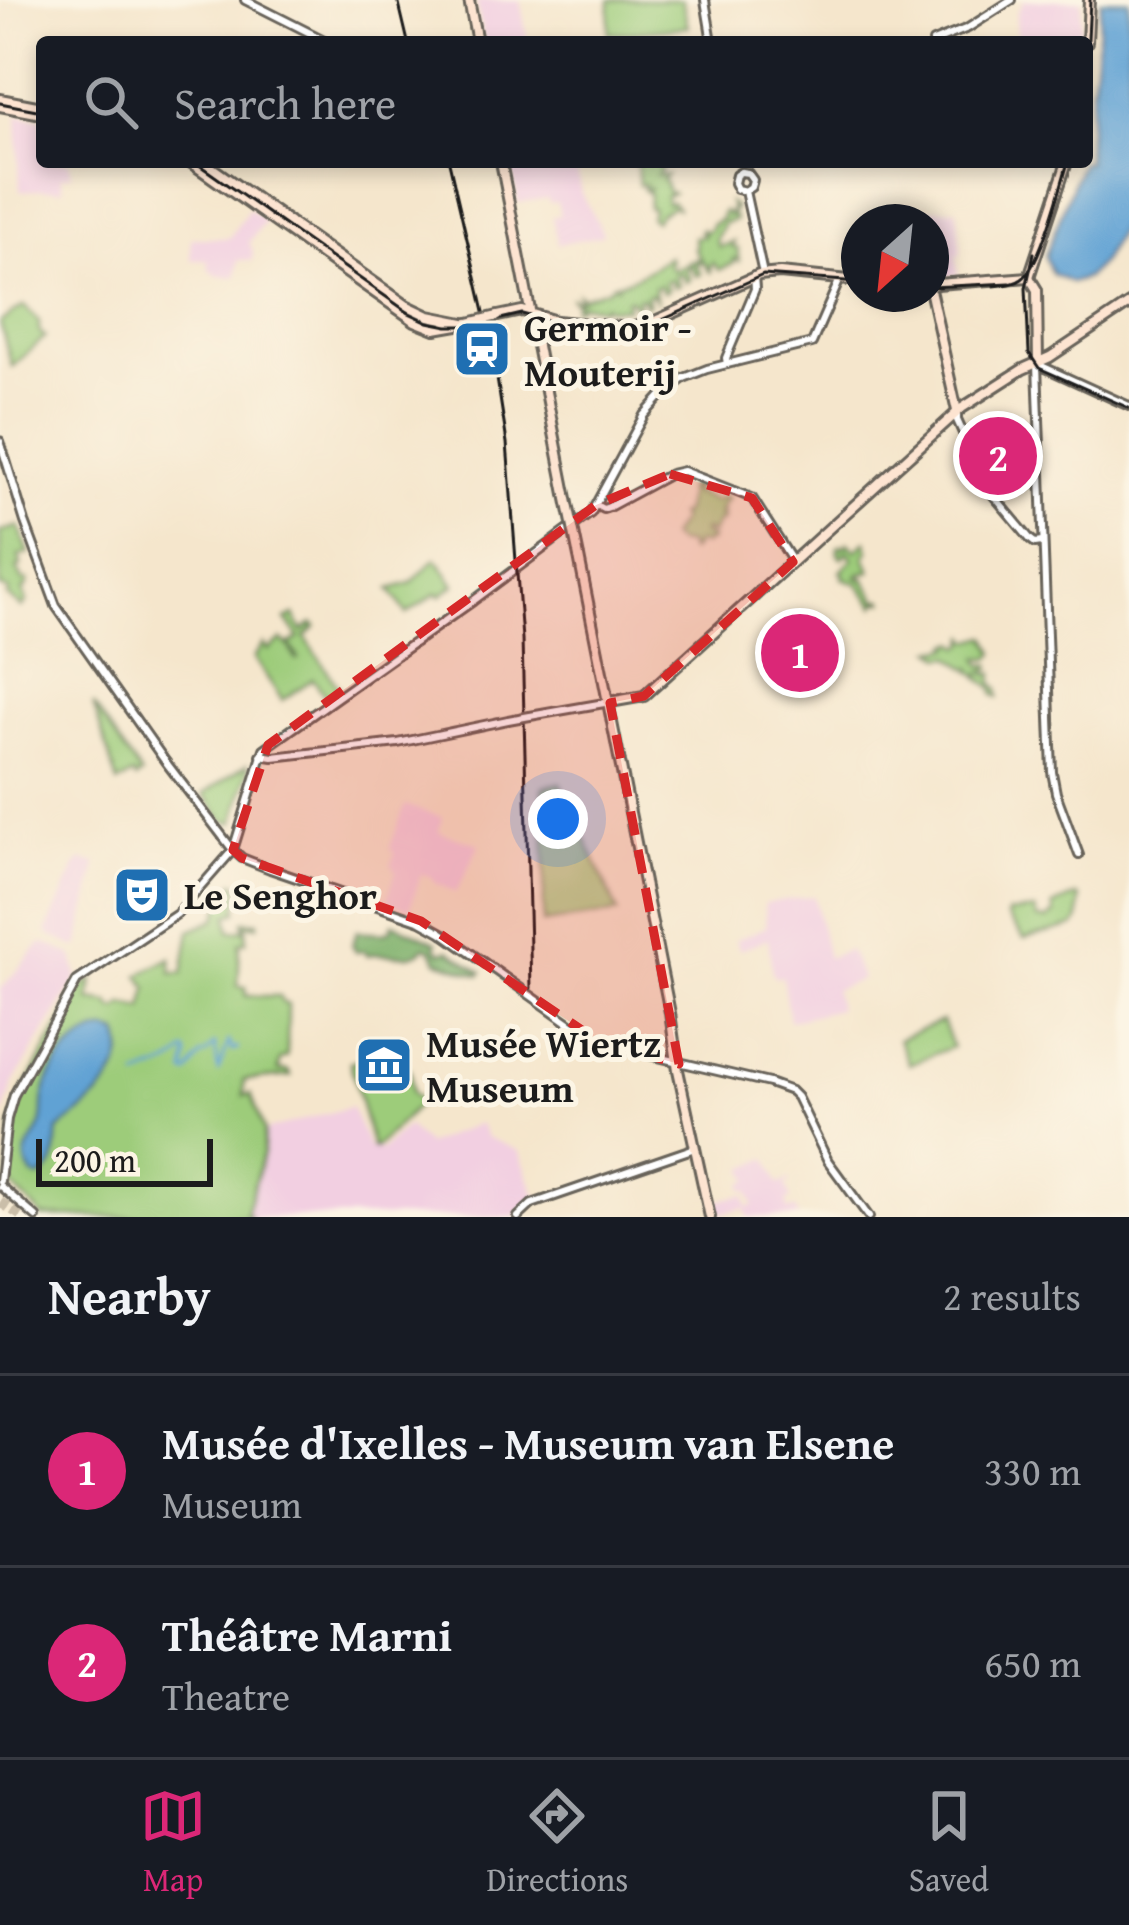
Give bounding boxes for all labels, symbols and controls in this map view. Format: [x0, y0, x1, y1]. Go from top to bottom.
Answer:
search box [36, 36, 1093, 168]
icon: search [78, 69, 144, 135]
text: Search here [174, 70, 396, 135]
north arrow [841, 204, 949, 312]
place label: Germoir - Mouterij [524, 298, 692, 400]
station icon: Germoir - Mouterij [451, 318, 513, 380]
pin: 2 [959, 411, 1037, 501]
pin: 1 [761, 608, 839, 698]
your location [528, 789, 588, 849]
theatre icon: Le Senghor [111, 864, 173, 926]
place label: Le Senghor [184, 866, 377, 923]
place label: Musée Wiertz Museum [426, 1014, 661, 1116]
museum icon: Musée Wiertz Museum [353, 1034, 415, 1096]
scale bar [36, 1133, 213, 1186]
text: 200 m [54, 1136, 136, 1184]
text: Nearby [48, 1258, 211, 1333]
text: 2 results [943, 1267, 1081, 1324]
text: Musée d'Ixelles - Museum van Elsene [162, 1410, 894, 1475]
text: 1 [77, 1442, 97, 1499]
text: 330 m [984, 1442, 1081, 1499]
text: Museum [162, 1475, 302, 1532]
text: Théâtre Marni [162, 1602, 452, 1667]
text: 2 [77, 1634, 97, 1691]
text: 650 m [984, 1634, 1081, 1691]
text: Theatre [162, 1667, 290, 1724]
tab: Map [140, 1783, 206, 1903]
tab: Directions [487, 1783, 628, 1903]
tab: Saved [909, 1783, 989, 1903]

